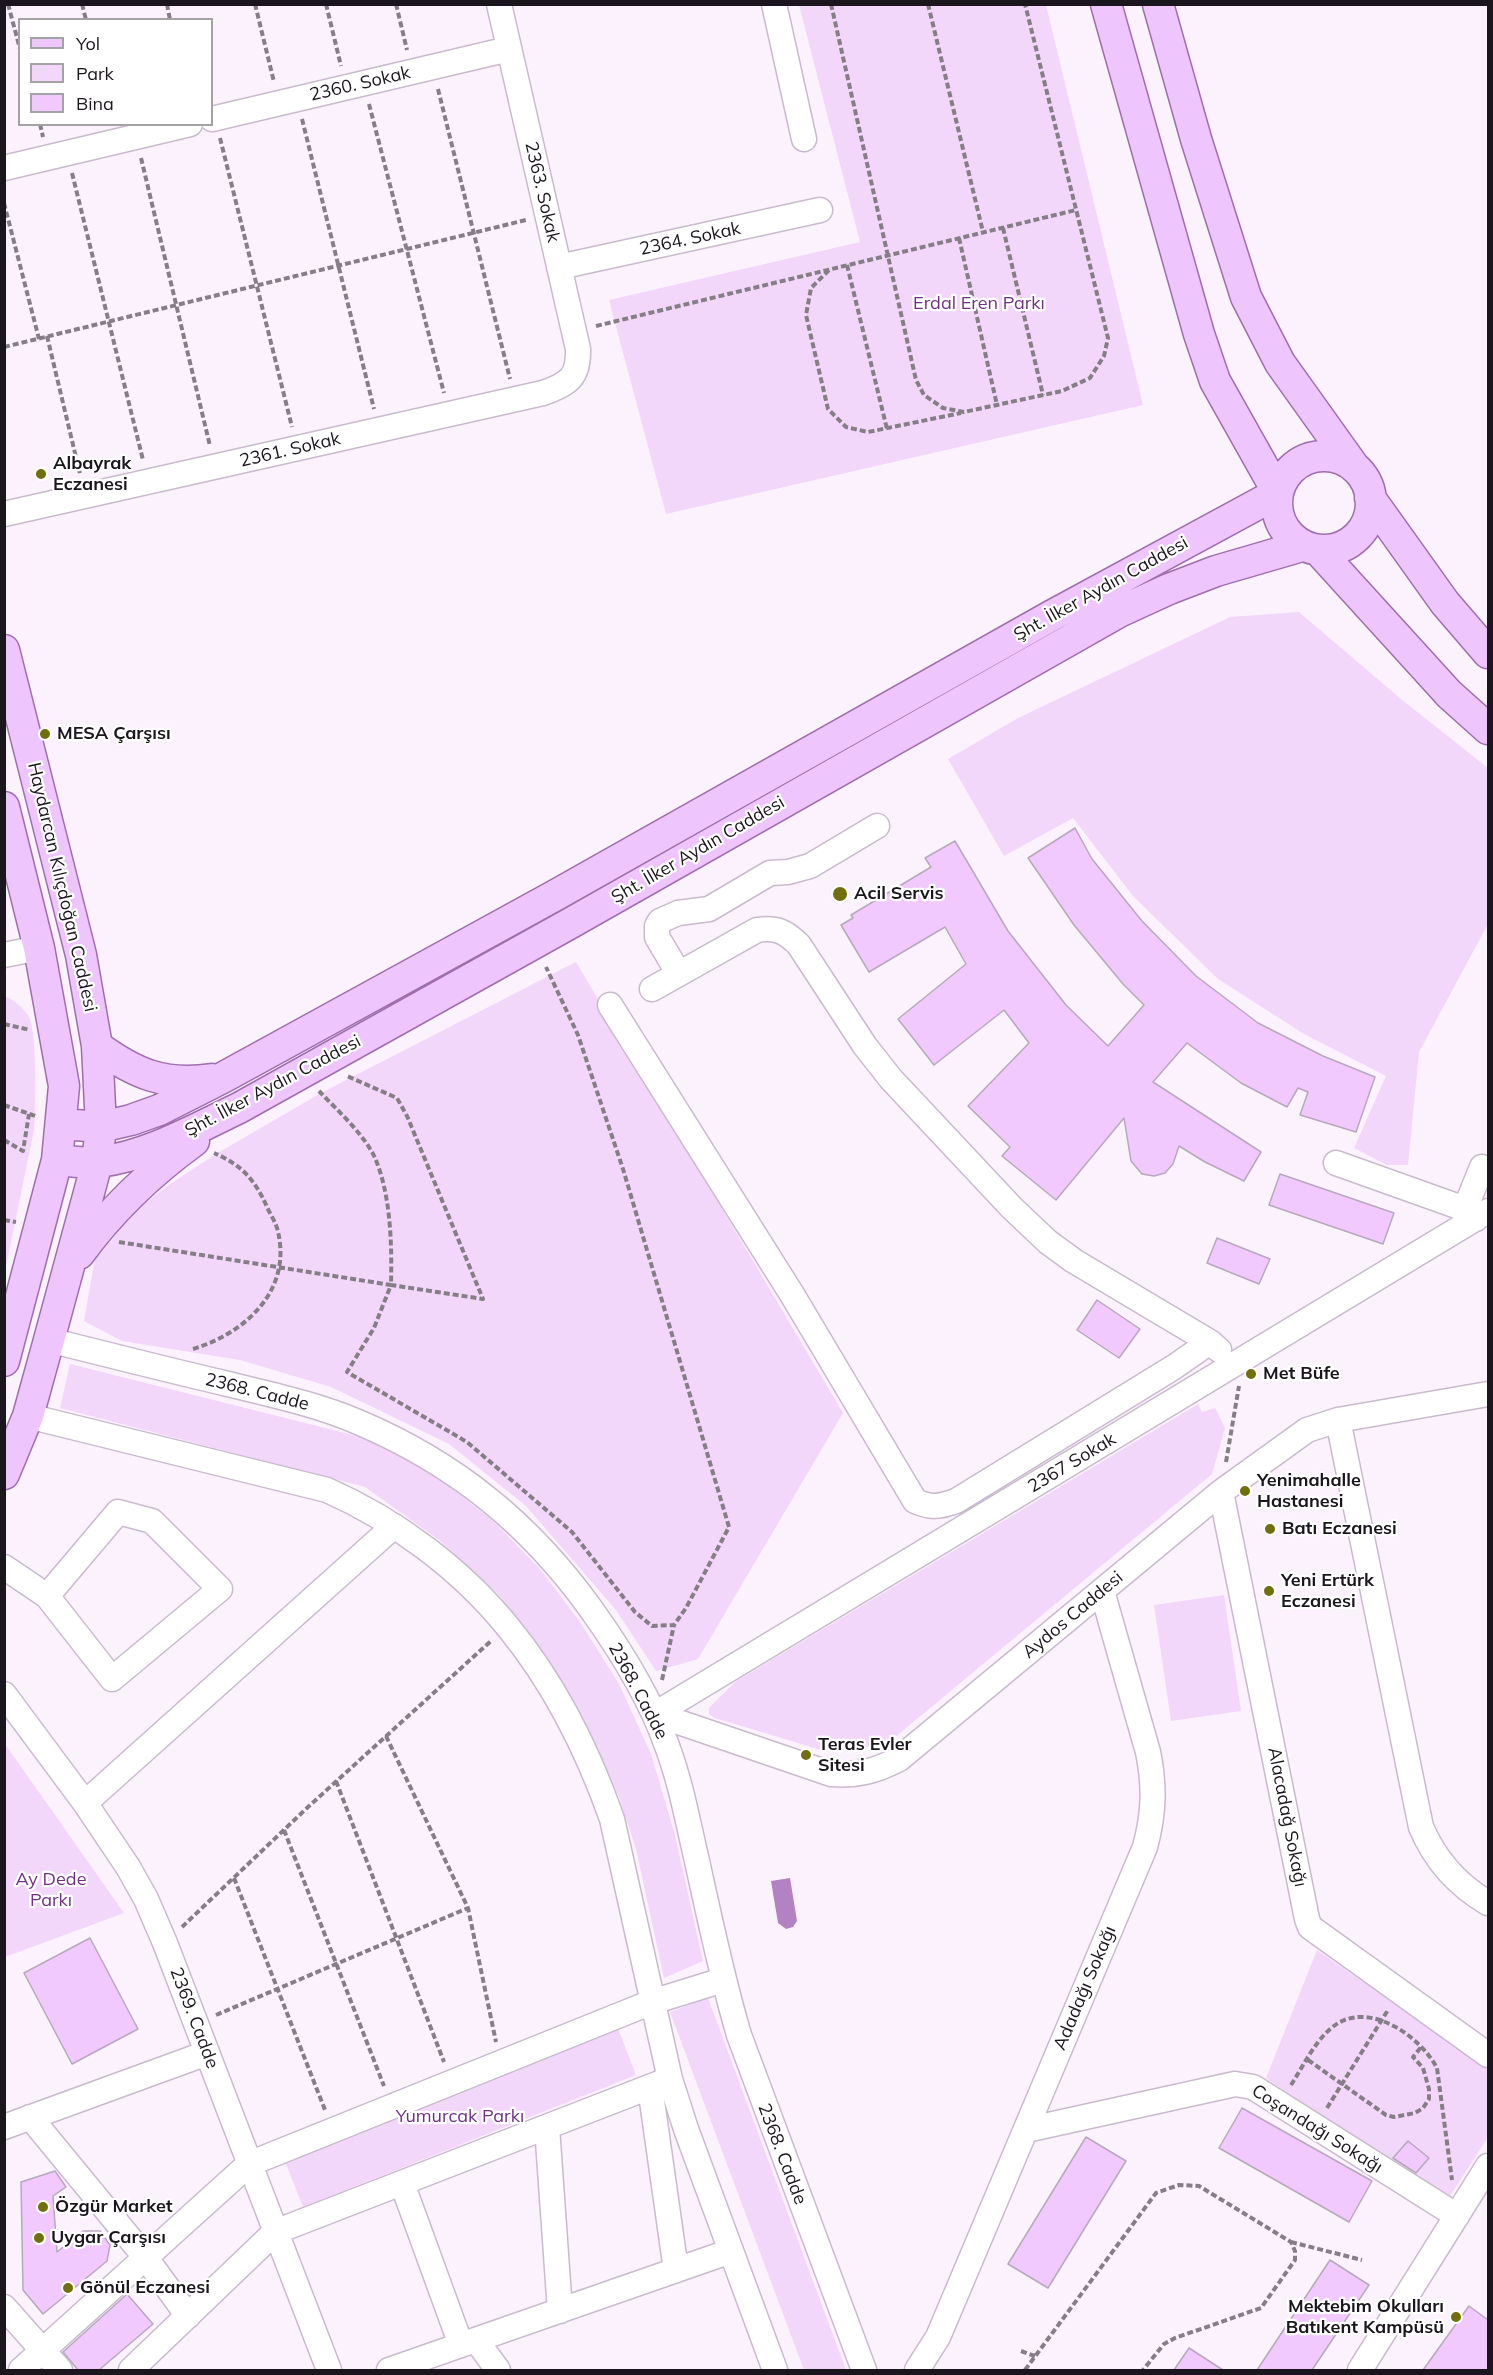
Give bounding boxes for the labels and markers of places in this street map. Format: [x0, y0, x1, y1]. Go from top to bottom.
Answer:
place label: Albayrak Eczanesi [53, 453, 131, 496]
marker: Albayrak Eczanesi [34, 467, 48, 481]
place label: MESA Çarşısı [57, 723, 171, 745]
marker: MESA Çarşısı [38, 727, 52, 741]
place label: Acil Servis [854, 883, 943, 905]
marker: Acil Servis [831, 885, 849, 903]
place label: Met Büfe [1263, 1363, 1340, 1385]
marker: Met Büfe [1244, 1367, 1258, 1381]
place label: Yenimahalle Hastanesi [1257, 1470, 1361, 1512]
marker: Yenimahalle Hastanesi [1238, 1484, 1252, 1498]
place label: Batı Eczanesi [1282, 1518, 1397, 1540]
marker: Batı Eczanesi [1263, 1522, 1277, 1536]
place label: Yeni Ertürk Eczanesi [1281, 1570, 1374, 1612]
marker: Yeni Ertürk Eczanesi [1262, 1584, 1276, 1598]
place label: Teras Evler Sitesi [818, 1734, 912, 1776]
marker: Teras Evler Sitesi [799, 1748, 813, 1762]
place label: Özgür Market [55, 2196, 173, 2218]
marker: Özgür Market [36, 2200, 50, 2214]
place label: Uygar Çarşısı [51, 2227, 166, 2249]
marker: Uygar Çarşısı [32, 2231, 46, 2245]
place label: Gönül Eczanesi [80, 2277, 210, 2299]
marker: Gönül Eczanesi [61, 2281, 75, 2295]
place label: Mektebim Okulları Batıkent Kampüsü [1286, 2296, 1444, 2338]
marker: Mektebim Okulları Batıkent Kampüsü [1449, 2310, 1463, 2324]

